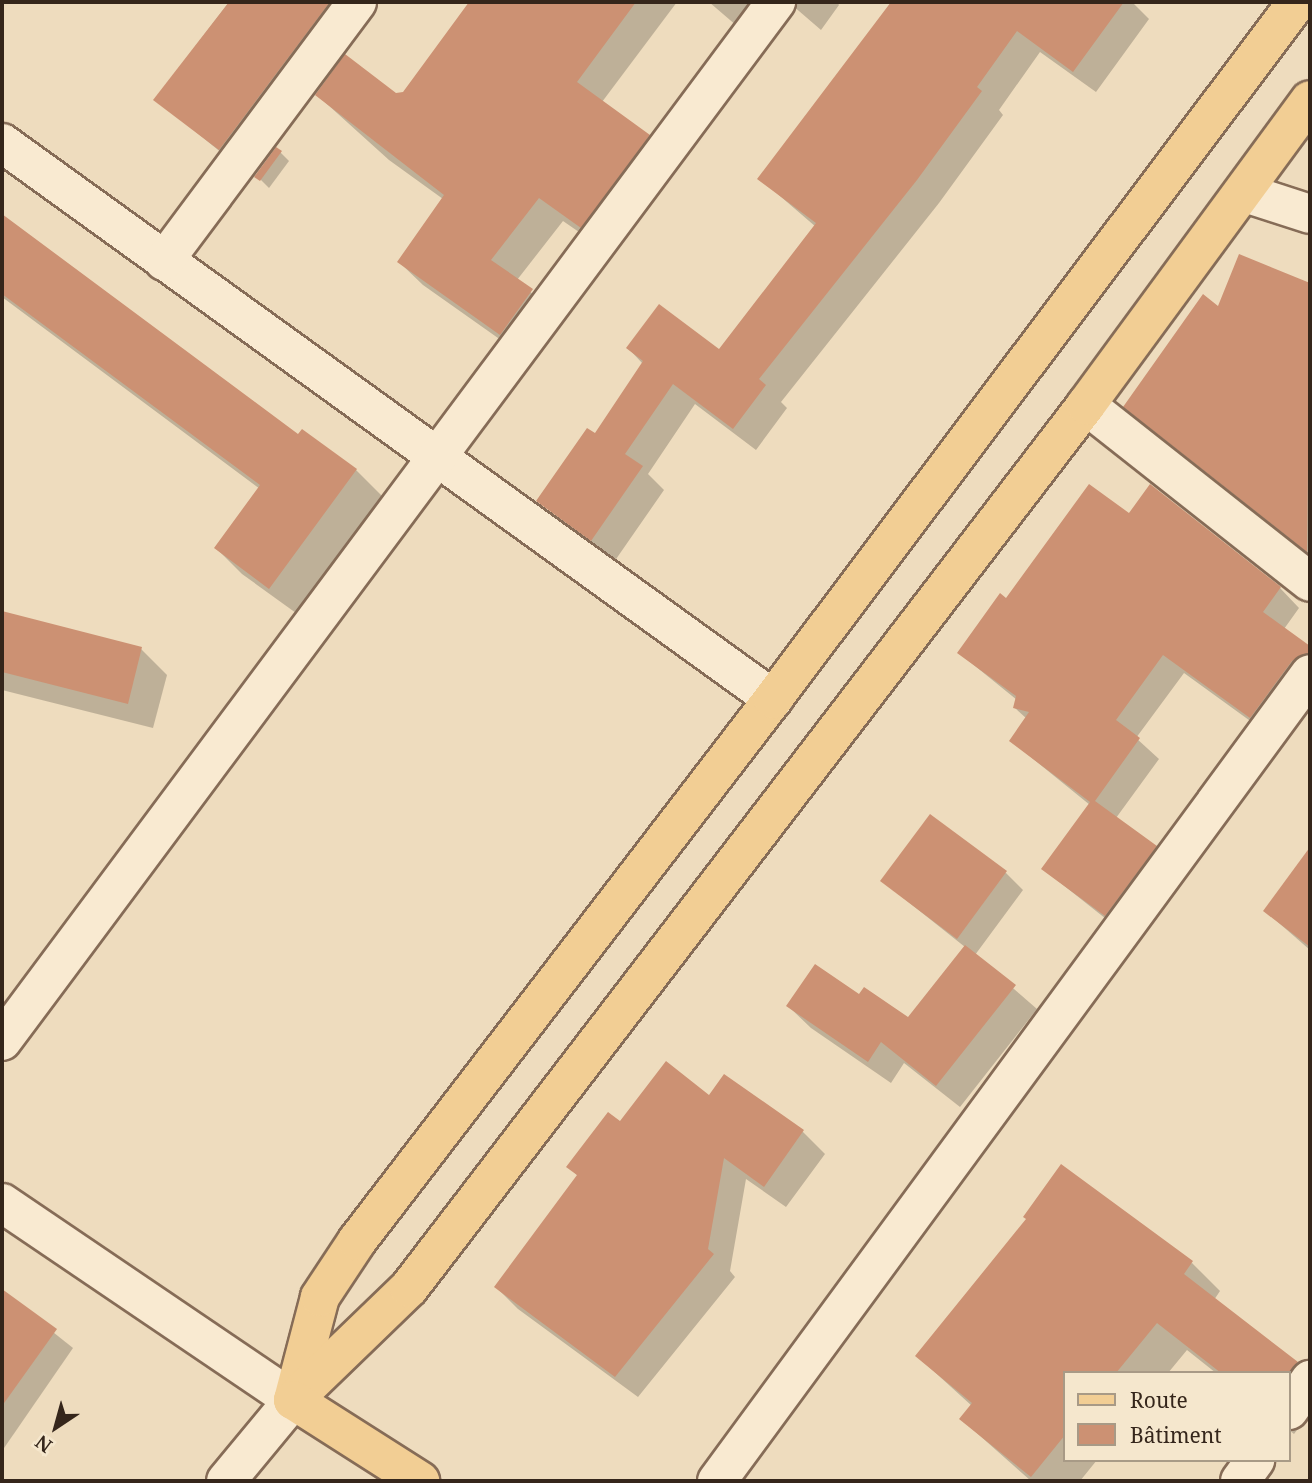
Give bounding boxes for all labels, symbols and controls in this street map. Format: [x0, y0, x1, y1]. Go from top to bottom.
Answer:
legend [1064, 1371, 1291, 1462]
text: Route [1130, 1386, 1188, 1414]
north arrow [21, 1392, 91, 1462]
text: Bâtiment [1130, 1421, 1222, 1449]
text: N [30, 1429, 57, 1459]

